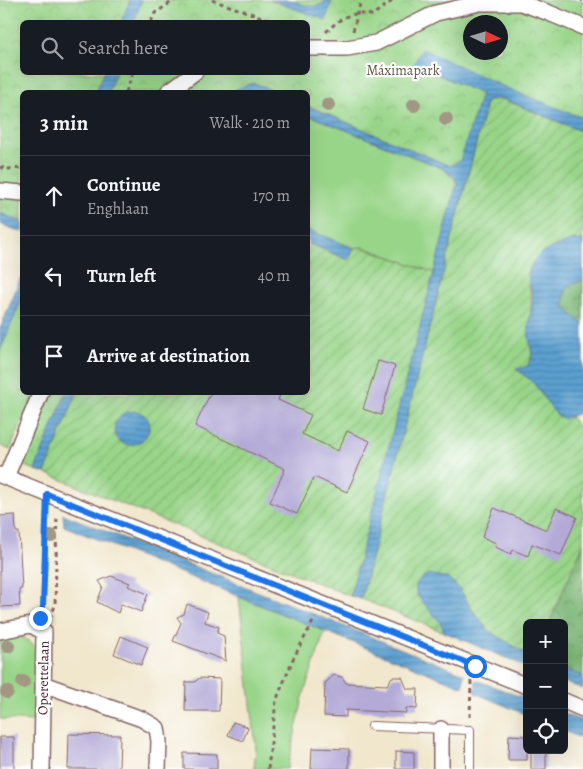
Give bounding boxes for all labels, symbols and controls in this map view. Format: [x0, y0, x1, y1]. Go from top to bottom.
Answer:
north arrow [463, 15, 508, 60]
search box [20, 20, 310, 75]
icon: search [38, 34, 66, 62]
text: Search here [78, 35, 168, 61]
park label: Máximapark [366, 61, 440, 80]
text: 3 min [40, 109, 88, 137]
text: Walk · 210 m [209, 112, 290, 134]
text: Continue [87, 172, 161, 198]
icon: ahead [40, 182, 68, 210]
text: 170 m [253, 185, 290, 207]
text: Enghlaan [87, 198, 149, 220]
icon: left [40, 262, 68, 290]
text: Turn left [87, 263, 156, 289]
text: 40 m [258, 265, 290, 287]
icon: arrive [40, 342, 68, 370]
text: Arrive at destination [87, 343, 250, 369]
route end [29, 607, 52, 630]
map controls [523, 619, 568, 754]
button: + [523, 619, 568, 664]
street label: Operettelaan [33, 640, 54, 715]
route start [464, 655, 487, 678]
button: − [523, 664, 568, 709]
button: locate [523, 709, 568, 754]

